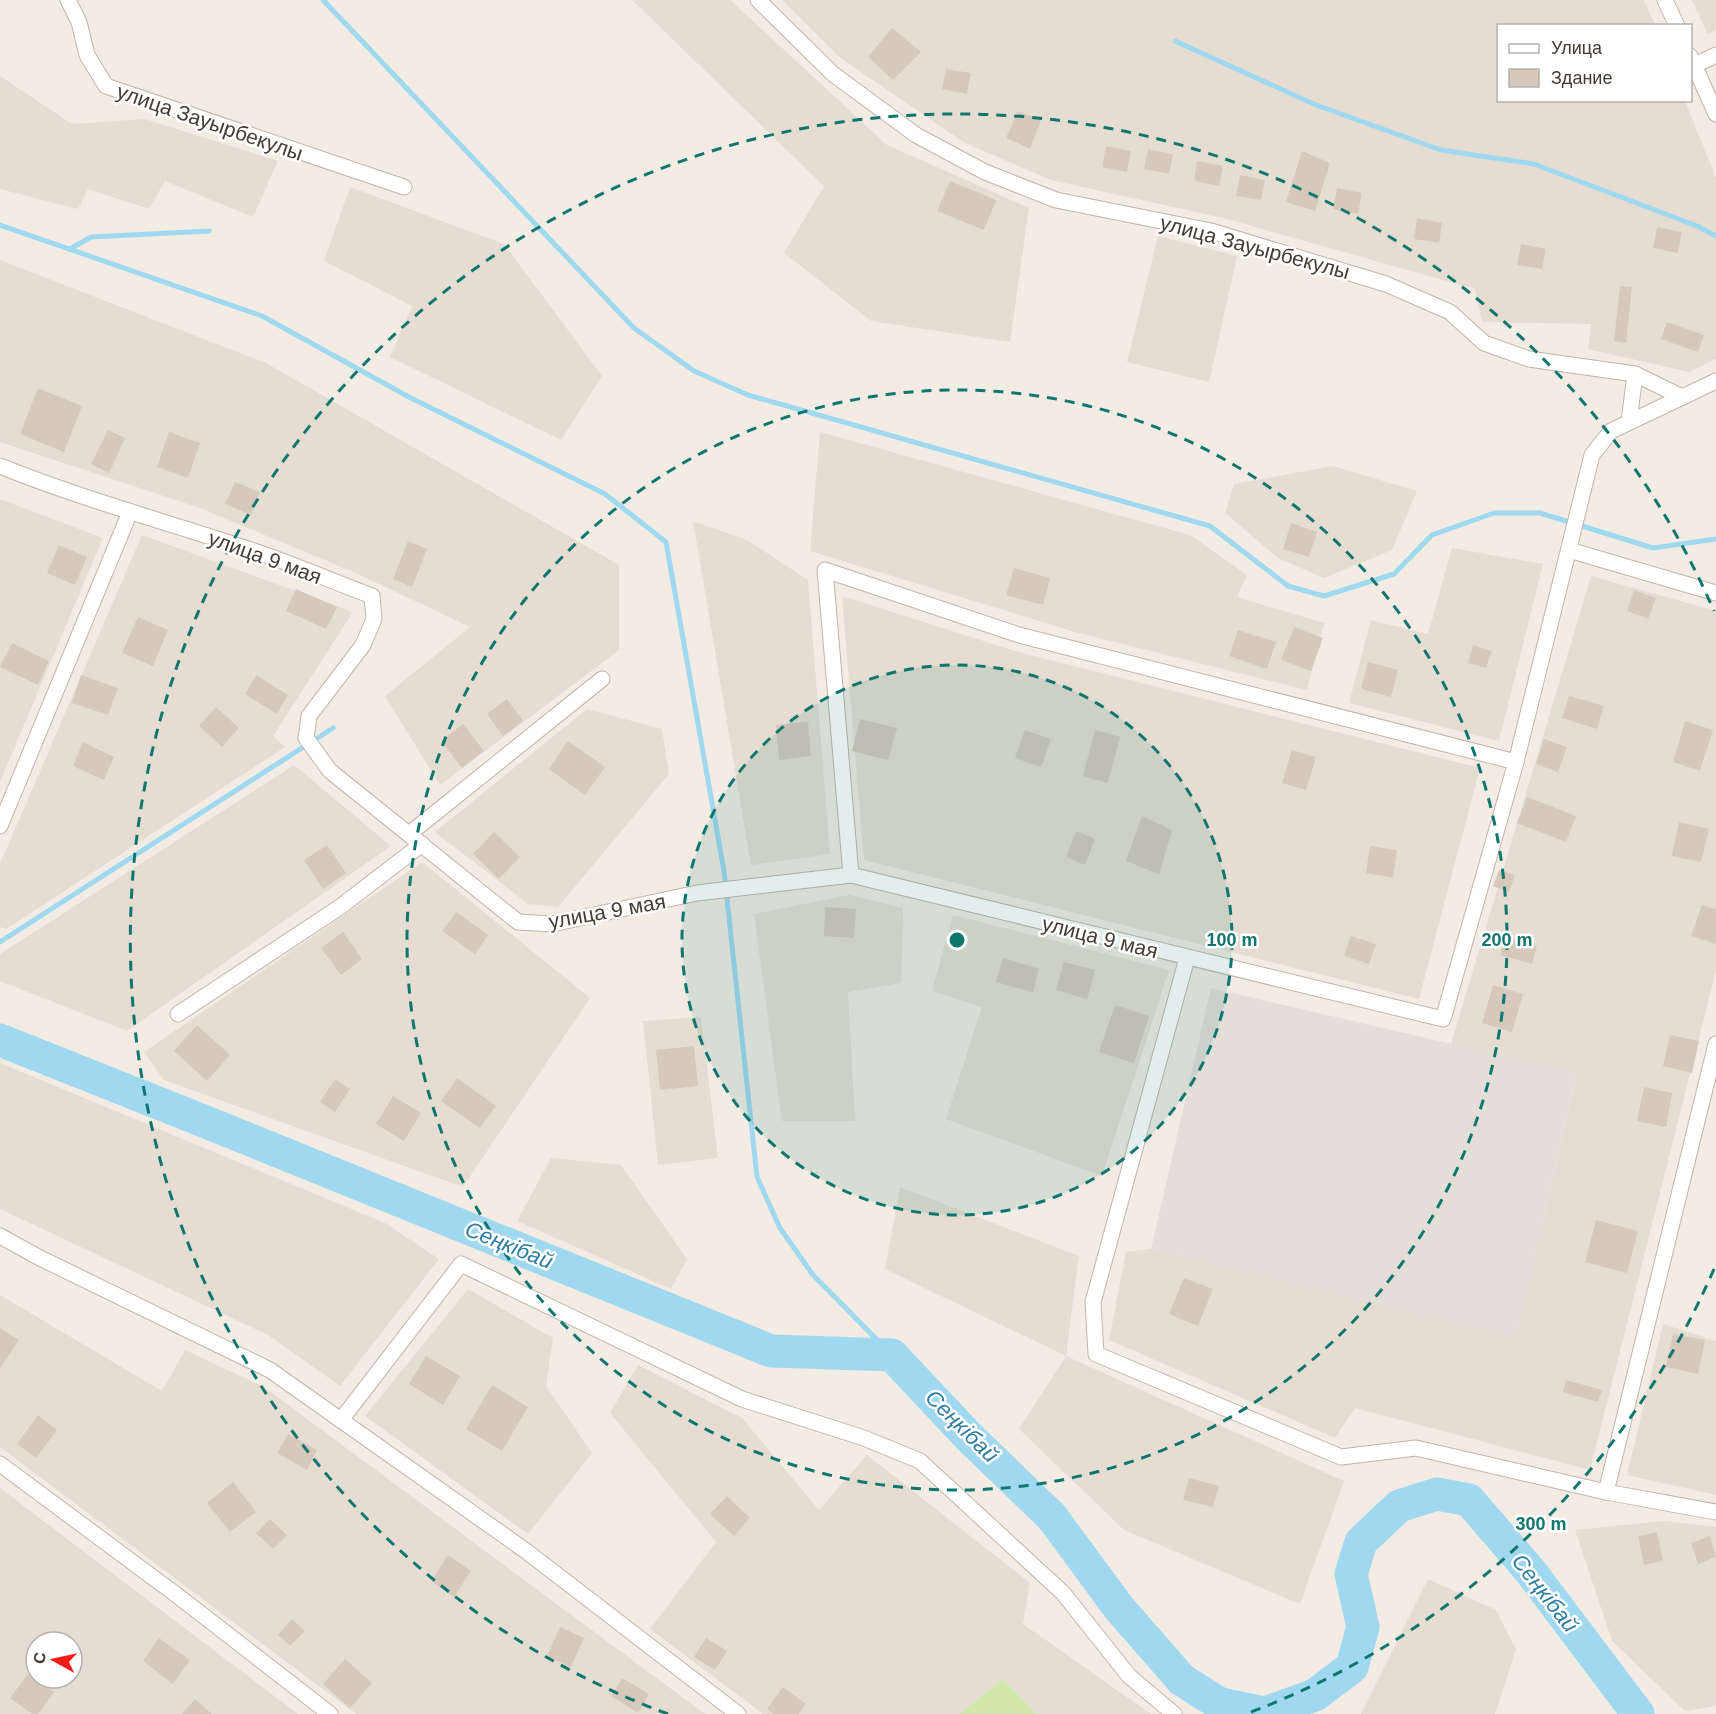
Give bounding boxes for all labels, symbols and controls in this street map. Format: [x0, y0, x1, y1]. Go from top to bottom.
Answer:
legend [1497, 24, 1692, 102]
text: Улица [1551, 38, 1603, 58]
text: Здание [1551, 68, 1612, 88]
street label: улица Зауырбекулы [114, 79, 306, 165]
street label: улица Зауырбекулы [1158, 211, 1352, 283]
street label: улица 9 мая [205, 526, 325, 588]
street label: улица 9 мая [547, 889, 667, 933]
street label: улица 9 мая [1040, 911, 1160, 963]
centre of rings [947, 930, 967, 950]
text: 100 m [1206, 930, 1258, 950]
text: 200 m [1481, 930, 1533, 950]
water label: Сеңкібай [462, 1216, 556, 1274]
water label: Сеңкібай [921, 1385, 1003, 1467]
text: 300 m [1515, 1514, 1567, 1534]
water label: Сеңкібай [1507, 1549, 1583, 1637]
north arrow [24, 1630, 84, 1690]
text: С [30, 1651, 49, 1665]

